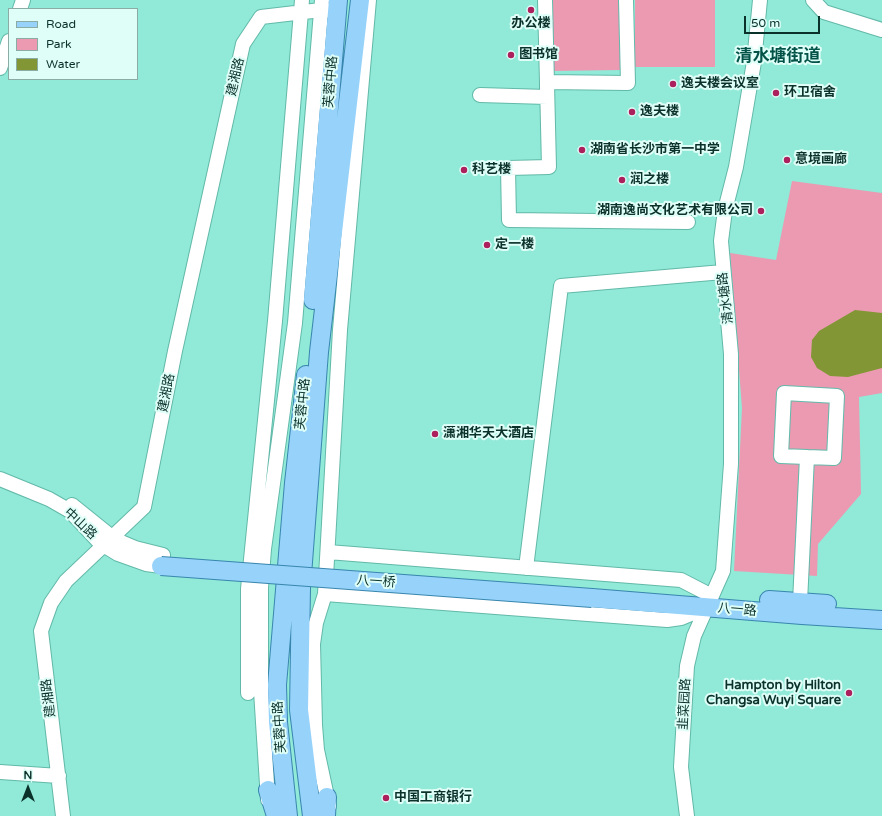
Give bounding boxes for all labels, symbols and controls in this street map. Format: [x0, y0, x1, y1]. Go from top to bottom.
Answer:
marker: 办公楼 [526, 5, 536, 15]
legend [8, 8, 138, 80]
scale bar [746, 8, 822, 34]
place label: 办公楼 [512, 16, 550, 32]
text: 50 m [751, 16, 780, 30]
text: Road [46, 17, 76, 31]
text: Park [46, 37, 72, 51]
place label: 图书馆 [519, 47, 558, 63]
district label: 清水塘街道 [736, 47, 820, 67]
marker: 图书馆 [506, 50, 516, 60]
street label: 芙蓉中路 [321, 55, 341, 109]
street label: 建湘路 [224, 56, 248, 98]
text: Water [46, 57, 80, 71]
place label: 逸夫楼会议室 [681, 76, 759, 92]
marker: 逸夫楼会议室 [668, 79, 678, 89]
place label: 环卫宿舍 [784, 85, 836, 101]
marker: 环卫宿舍 [771, 88, 781, 98]
place label: 逸夫楼 [640, 104, 679, 120]
marker: 逸夫楼 [627, 107, 637, 117]
place label: 湖南省长沙市第一中学 [590, 142, 720, 158]
marker: 湖南省长沙市第一中学 [577, 145, 587, 155]
place label: 意境画廊 [795, 152, 847, 168]
marker: 意境画廊 [782, 155, 792, 165]
place label: 科艺楼 [472, 162, 511, 178]
marker: 科艺楼 [459, 165, 469, 175]
place label: 润之楼 [630, 172, 669, 188]
marker: 润之楼 [617, 175, 627, 185]
place label: 湖南逸尚文化艺术有限公司 [597, 203, 753, 219]
marker: 湖南逸尚文化艺术有限公司 [756, 206, 766, 216]
place label: 定一楼 [495, 237, 534, 253]
marker: 定一楼 [482, 240, 492, 250]
street label: 清水塘路 [715, 271, 737, 325]
street label: 建湘路 [156, 372, 178, 414]
street label: 芙蓉中路 [293, 377, 313, 431]
place label: 潇湘华天大酒店 [443, 426, 534, 442]
marker: 潇湘华天大酒店 [430, 429, 440, 439]
street label: 中山路 [60, 505, 100, 543]
street label: 八一桥 [356, 573, 396, 591]
street label: 八一路 [717, 601, 757, 619]
street label: 建湘路 [39, 678, 59, 718]
street label: 韭菜园路 [676, 678, 694, 730]
place label: Hampton by Hilton Changsa Wuyi Square [706, 678, 841, 709]
marker: Hampton by Hilton Changsa Wuyi Square [844, 688, 854, 698]
street label: 芙蓉中路 [270, 701, 290, 753]
north arrow [8, 768, 48, 808]
text: N [24, 769, 32, 782]
place label: 中国工商银行 [394, 790, 472, 806]
marker: 中国工商银行 [381, 793, 391, 803]

